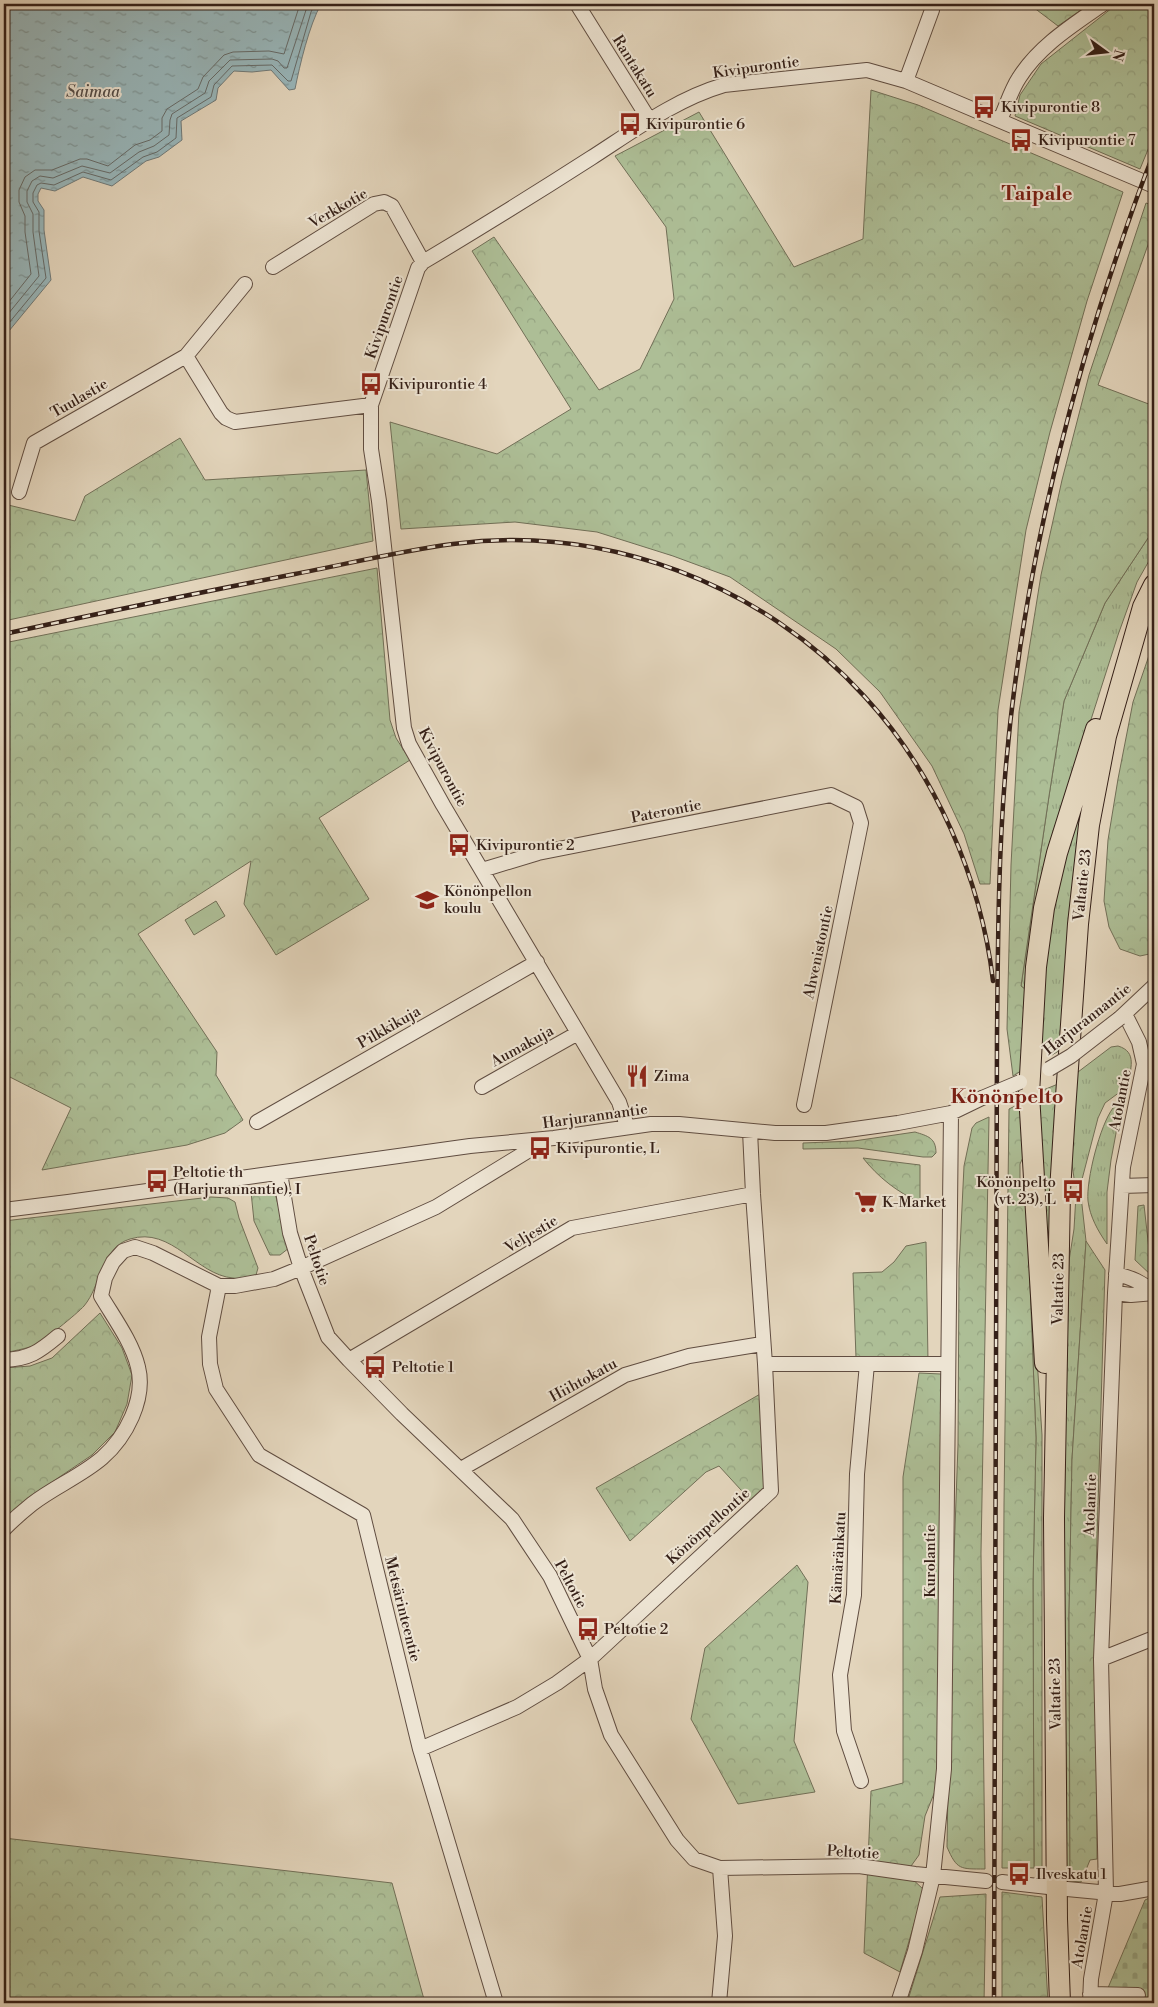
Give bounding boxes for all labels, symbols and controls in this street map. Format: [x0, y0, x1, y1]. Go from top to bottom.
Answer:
north arrow [1080, 28, 1130, 78]
street label: Rantakatu [608, 31, 661, 101]
text: N [1107, 47, 1128, 63]
street label: Kivipurontie [712, 52, 800, 83]
water label: Saimaa [66, 82, 120, 102]
bus stop icon: Kivipurontie 8 [971, 94, 997, 120]
place label: Kivipurontie 8 [1001, 98, 1100, 117]
bus stop icon: Kivipurontie 6 [617, 111, 643, 137]
place label: Kivipurontie 6 [646, 115, 745, 134]
bus stop icon: Kivipurontie 7 [1008, 127, 1034, 153]
place label: Kivipurontie 7 [1038, 131, 1136, 150]
district label: Taipale [1001, 182, 1073, 207]
street label: Verkkotie [305, 184, 371, 233]
street label: Kivipurontie [361, 273, 408, 361]
bus stop icon: Kivipurontie 4 [358, 371, 384, 397]
street label: Tuulastie [47, 374, 111, 422]
place label: Kivipurontie 4 [388, 375, 487, 394]
street label: Kivipurontie [414, 724, 471, 810]
street label: Paterontie [629, 795, 703, 828]
bus stop icon: Kivipurontie 2 [446, 832, 472, 858]
place label: Kivipurontie 2 [476, 836, 575, 855]
street label: Valtatie 23 [1069, 848, 1096, 923]
place label: Könönpellon koulu [444, 882, 532, 918]
school or university icon: Könönpellon koulu [414, 887, 440, 913]
street label: Ahvenistontie [799, 904, 838, 1001]
street label: Harjurannantie [1040, 979, 1135, 1060]
street label: Pilkkikuja [354, 1002, 425, 1053]
street label: Aumakuja [487, 1021, 557, 1072]
restaurant icon: Zima [624, 1063, 650, 1089]
place label: Zima [654, 1067, 690, 1086]
street label: Atolantie [1105, 1068, 1136, 1134]
district label: Könönpelto [951, 1085, 1063, 1110]
street label: Harjurannantie [541, 1100, 649, 1133]
bus stop icon: Kivipurontie, L [527, 1135, 553, 1161]
place label: Kivipurontie, L [556, 1139, 660, 1158]
place label: Peltotie th (Harjurannantie), I [173, 1163, 301, 1199]
bus stop icon: Peltotie th (Harjurannantie), I [144, 1168, 170, 1194]
place label: Könönpelto (vt. 23), L [976, 1173, 1056, 1209]
bus stop icon: Könönpelto (vt. 23), L [1060, 1178, 1086, 1204]
supermarket icon: K-Market [853, 1189, 879, 1215]
place label: K-Market [882, 1193, 947, 1212]
street label: Veljestie [500, 1211, 561, 1258]
street label: Peltotie [299, 1232, 334, 1288]
street label: Valtatie 23 [1048, 1253, 1069, 1326]
bus stop icon: Peltotie 1 [362, 1354, 388, 1380]
street label: Hiihtokatu [546, 1354, 621, 1407]
place label: Peltotie 1 [392, 1358, 455, 1377]
street label: Atolantie [1080, 1473, 1101, 1538]
street label: Könönpellontie [663, 1484, 754, 1569]
street label: Kämäränkatu [827, 1511, 850, 1605]
street label: Kurolantie [921, 1524, 940, 1598]
street label: Metsärinteentie [380, 1554, 425, 1664]
street label: Peltotie [550, 1557, 591, 1612]
bus stop icon: Peltotie 2 [575, 1616, 601, 1642]
place label: Peltotie 2 [604, 1620, 668, 1639]
street label: Valtatie 23 [1045, 1658, 1066, 1731]
street label: Peltotie [826, 1842, 880, 1863]
bus stop icon: Ilveskatu 1 [1006, 1861, 1032, 1887]
place label: Ilveskatu 1 [1036, 1865, 1107, 1884]
street label: Atolantie [1068, 1905, 1097, 1971]

